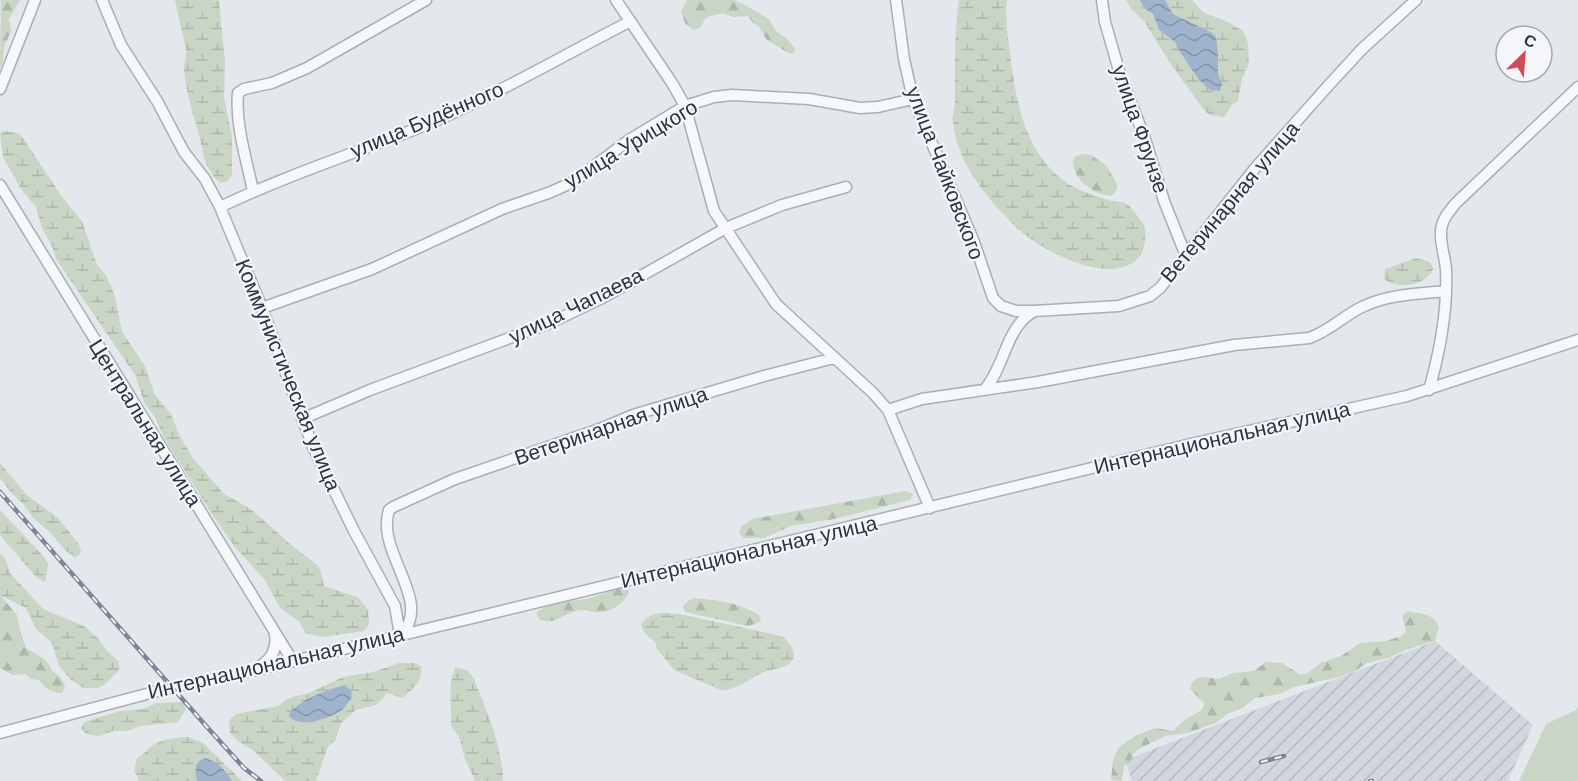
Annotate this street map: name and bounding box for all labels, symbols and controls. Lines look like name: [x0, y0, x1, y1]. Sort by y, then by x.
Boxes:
north arrow: [1494, 24, 1554, 84]
text: С: [1520, 29, 1540, 53]
street label: улица Фрунзе: [1105, 61, 1175, 197]
street label: улица Будённого: [346, 75, 508, 165]
street label: улица Чайковского: [899, 82, 991, 264]
street label: улица Урицкого: [559, 93, 703, 195]
street label: Ветеринарная улица: [1154, 115, 1306, 289]
street label: Коммунистическая улица: [229, 255, 348, 495]
street label: улица Чапаева: [504, 261, 648, 351]
street label: Центральная улица: [82, 334, 208, 513]
street label: Ветеринарная улица: [511, 380, 712, 472]
street label: Интернациональная улица: [1091, 395, 1353, 481]
street label: Интернациональная улица: [618, 509, 880, 595]
street label: Интернациональная улица: [145, 620, 407, 706]

